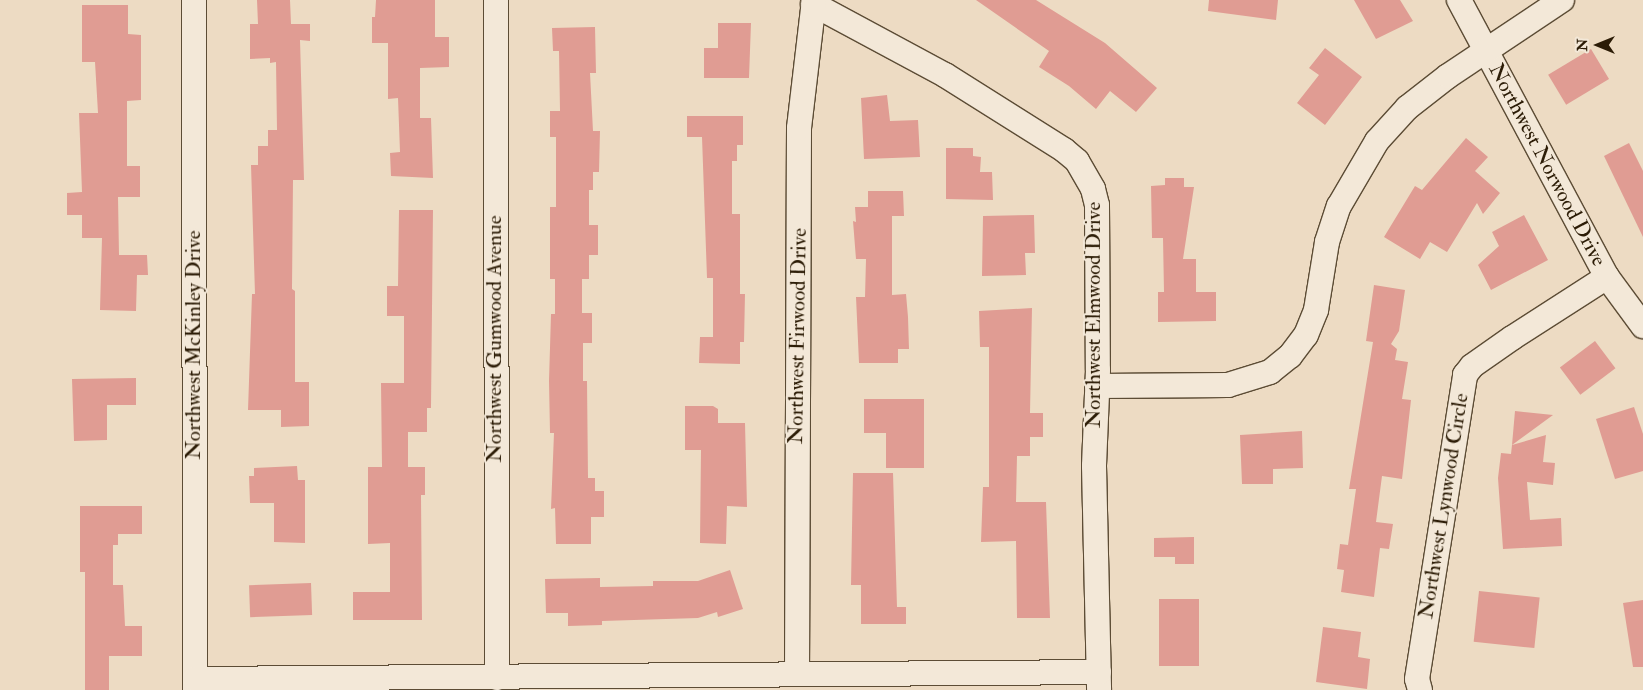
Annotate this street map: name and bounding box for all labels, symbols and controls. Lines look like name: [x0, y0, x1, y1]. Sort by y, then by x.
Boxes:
north arrow: [1573, 20, 1623, 70]
text: N: [1574, 39, 1591, 51]
street label: Northwest Norwood Drive: [1483, 59, 1611, 271]
street label: Northwest Elmwood Drive: [1081, 202, 1107, 428]
street label: Northwest Gumwood Avenue: [482, 216, 508, 462]
street label: Northwest Firwood Drive: [784, 228, 812, 444]
street label: Northwest McKinley Drive: [181, 230, 207, 460]
street label: Northwest Lynwood Circle: [1414, 392, 1474, 620]

